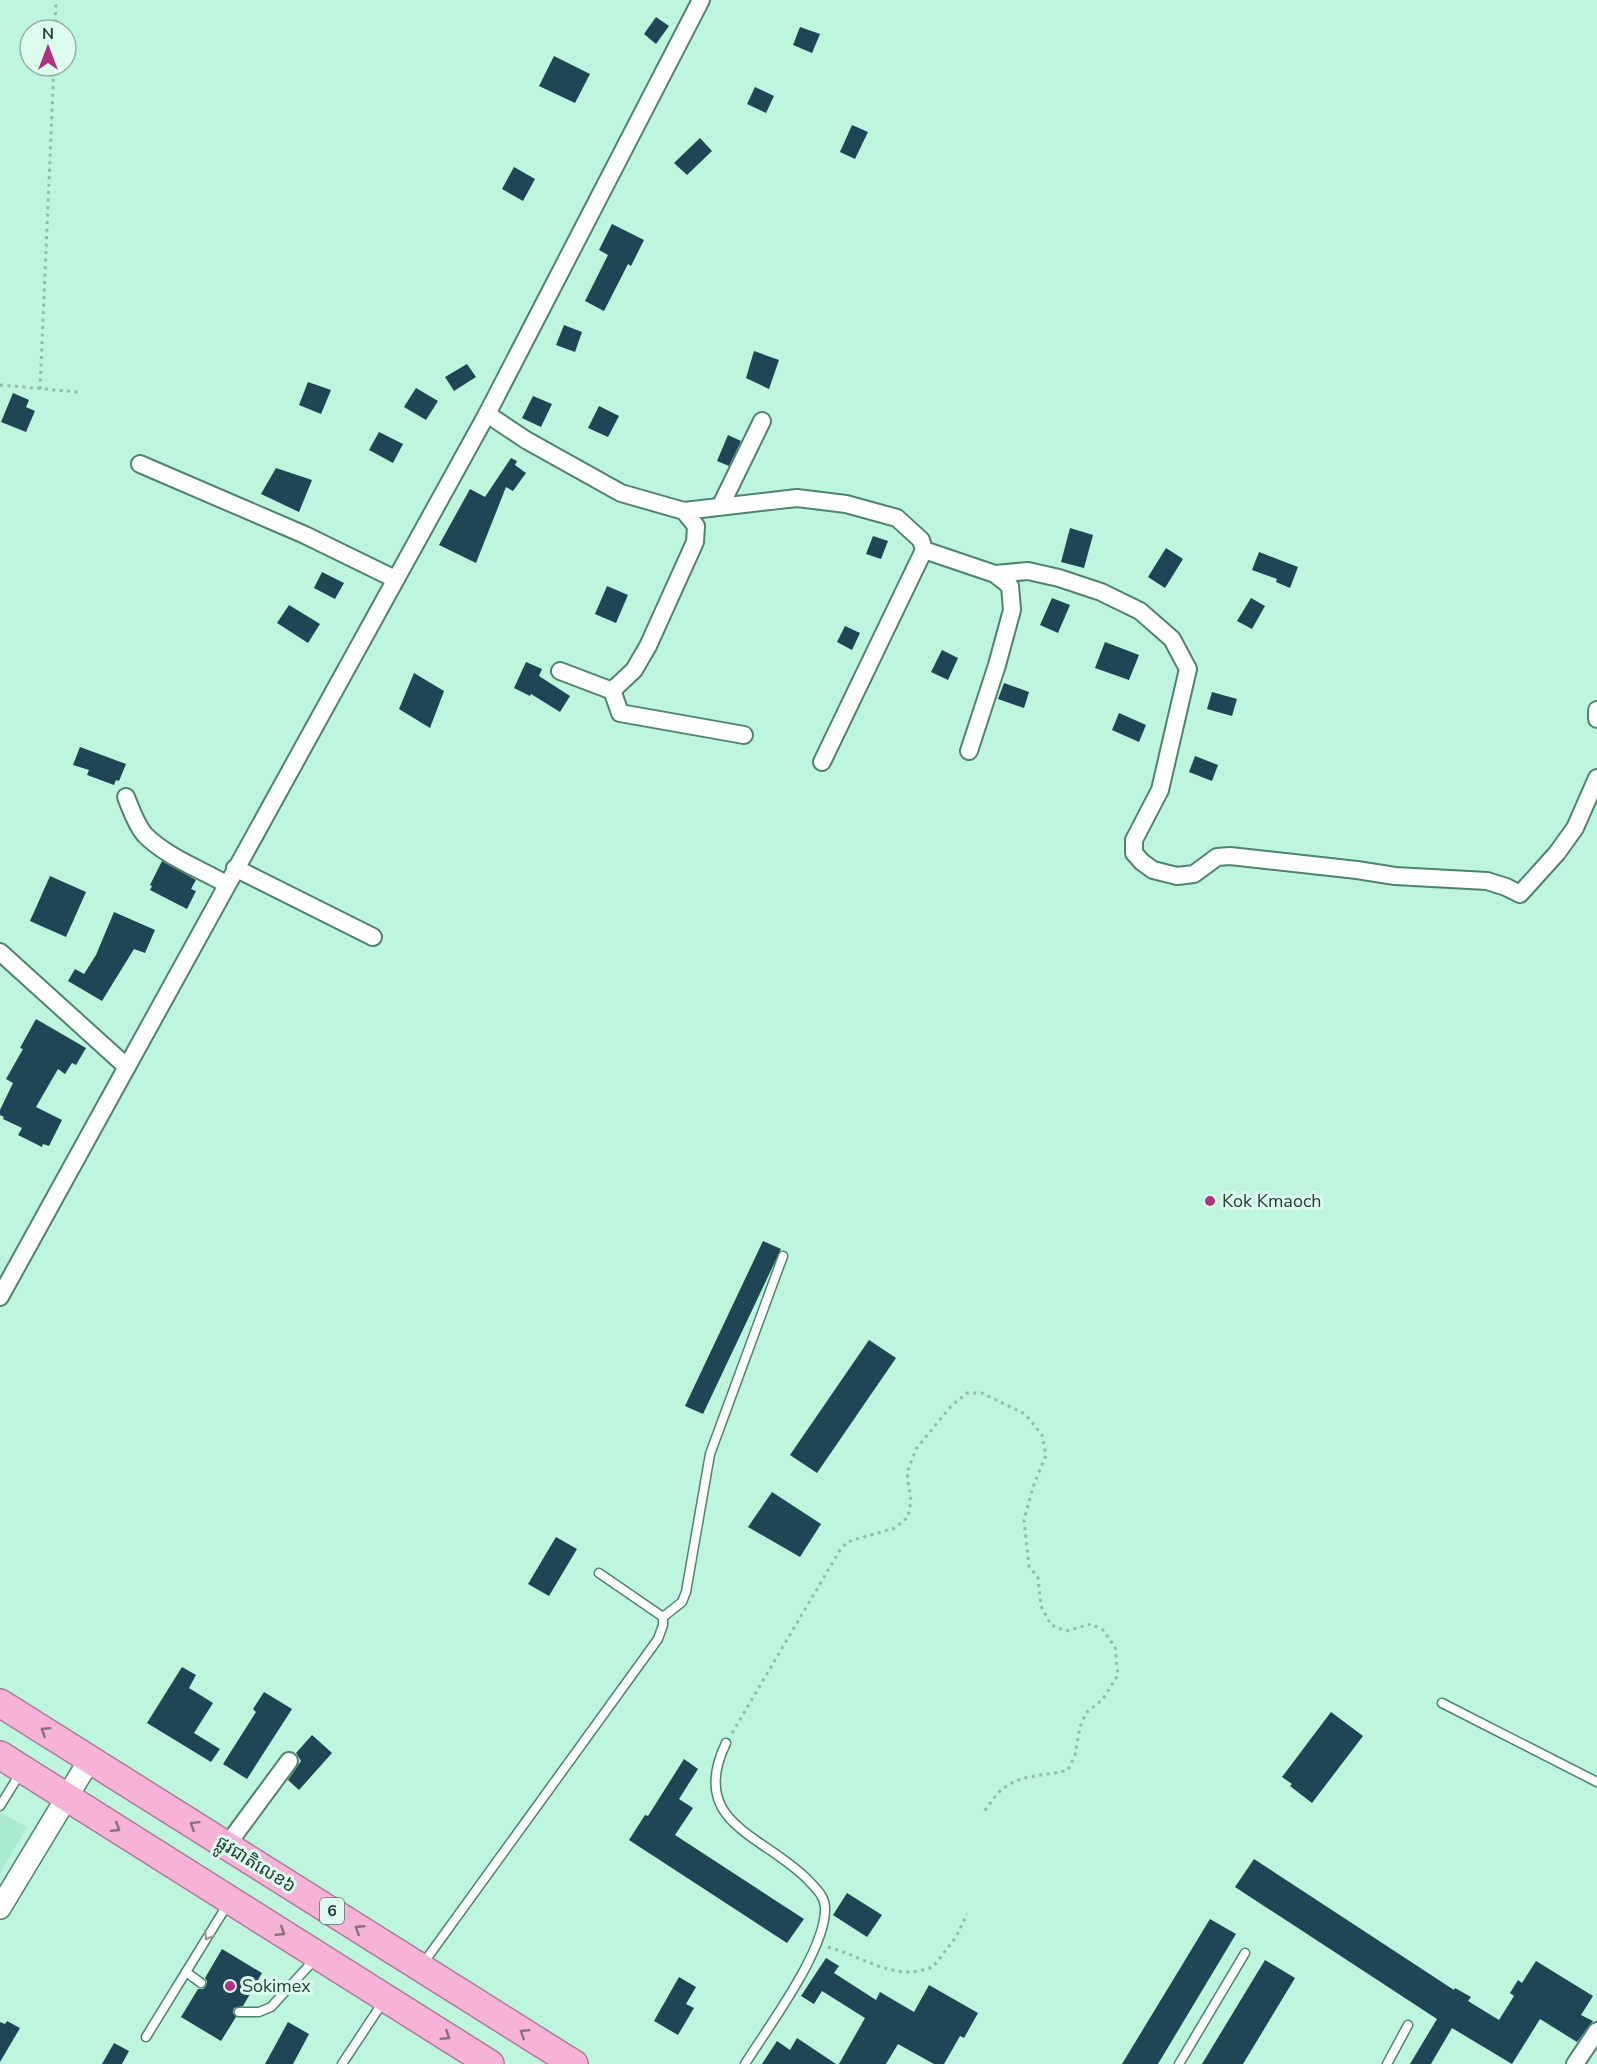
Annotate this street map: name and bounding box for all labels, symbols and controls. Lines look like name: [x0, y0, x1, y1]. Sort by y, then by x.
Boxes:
north arrow: [18, 18, 78, 78]
text: N: [42, 23, 54, 45]
place label: Kok Kmaoch: [1222, 1189, 1321, 1213]
marker: Kok Kmaoch: [1203, 1194, 1217, 1208]
one-way arrow: [41, 1726, 51, 1738]
one-way arrow: [110, 1820, 120, 1832]
one-way arrow: [190, 1820, 200, 1832]
street label: ផ្លូវជាតិលេខ៦: [209, 1830, 301, 1902]
road number: 6: [320, 1898, 344, 1924]
one-way arrow: [355, 1924, 365, 1936]
one-way arrow: [274, 1925, 285, 1936]
one-way arrow: [204, 1930, 216, 1940]
place label: Sokimex: [242, 1974, 311, 1998]
marker: Sokimex: [223, 1979, 237, 1993]
one-way arrow: [520, 2028, 530, 2040]
one-way arrow: [440, 2029, 450, 2041]

